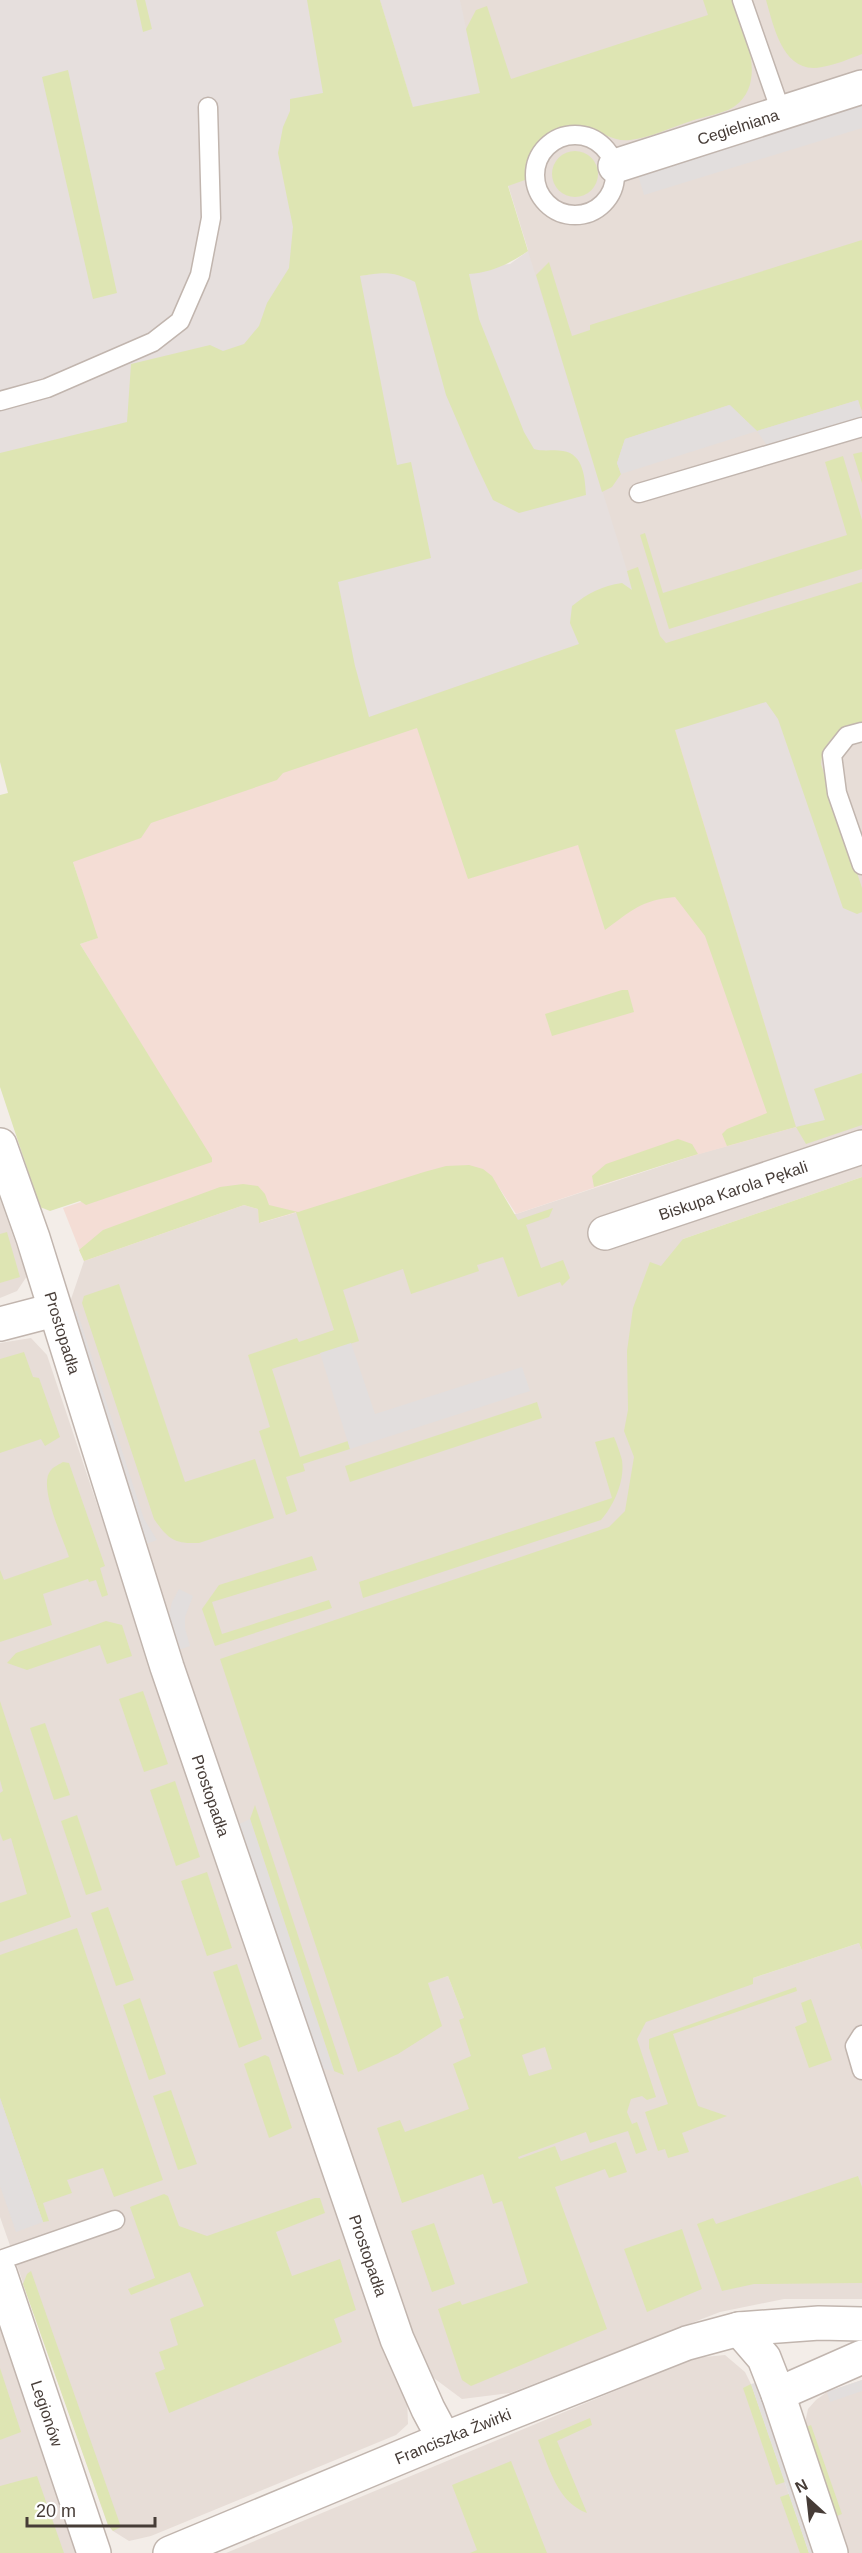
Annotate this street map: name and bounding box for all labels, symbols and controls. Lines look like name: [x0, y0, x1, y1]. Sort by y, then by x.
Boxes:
street label: Cegielniana: [695, 106, 781, 148]
street label: Biskupa Karola Pękali: [656, 1157, 810, 1223]
street label: Prostopadła: [42, 1289, 83, 1376]
street label: Prostopadła: [189, 1752, 233, 1839]
street label: Prostopadła: [346, 2212, 390, 2299]
street label: Legionów: [28, 2378, 66, 2449]
street label: Franciszka Żwirki: [392, 2405, 513, 2467]
north arrow: [778, 2469, 838, 2529]
text: N: [792, 2476, 810, 2496]
scale bar: [27, 2490, 154, 2528]
text: 20 m: [36, 2501, 76, 2521]

